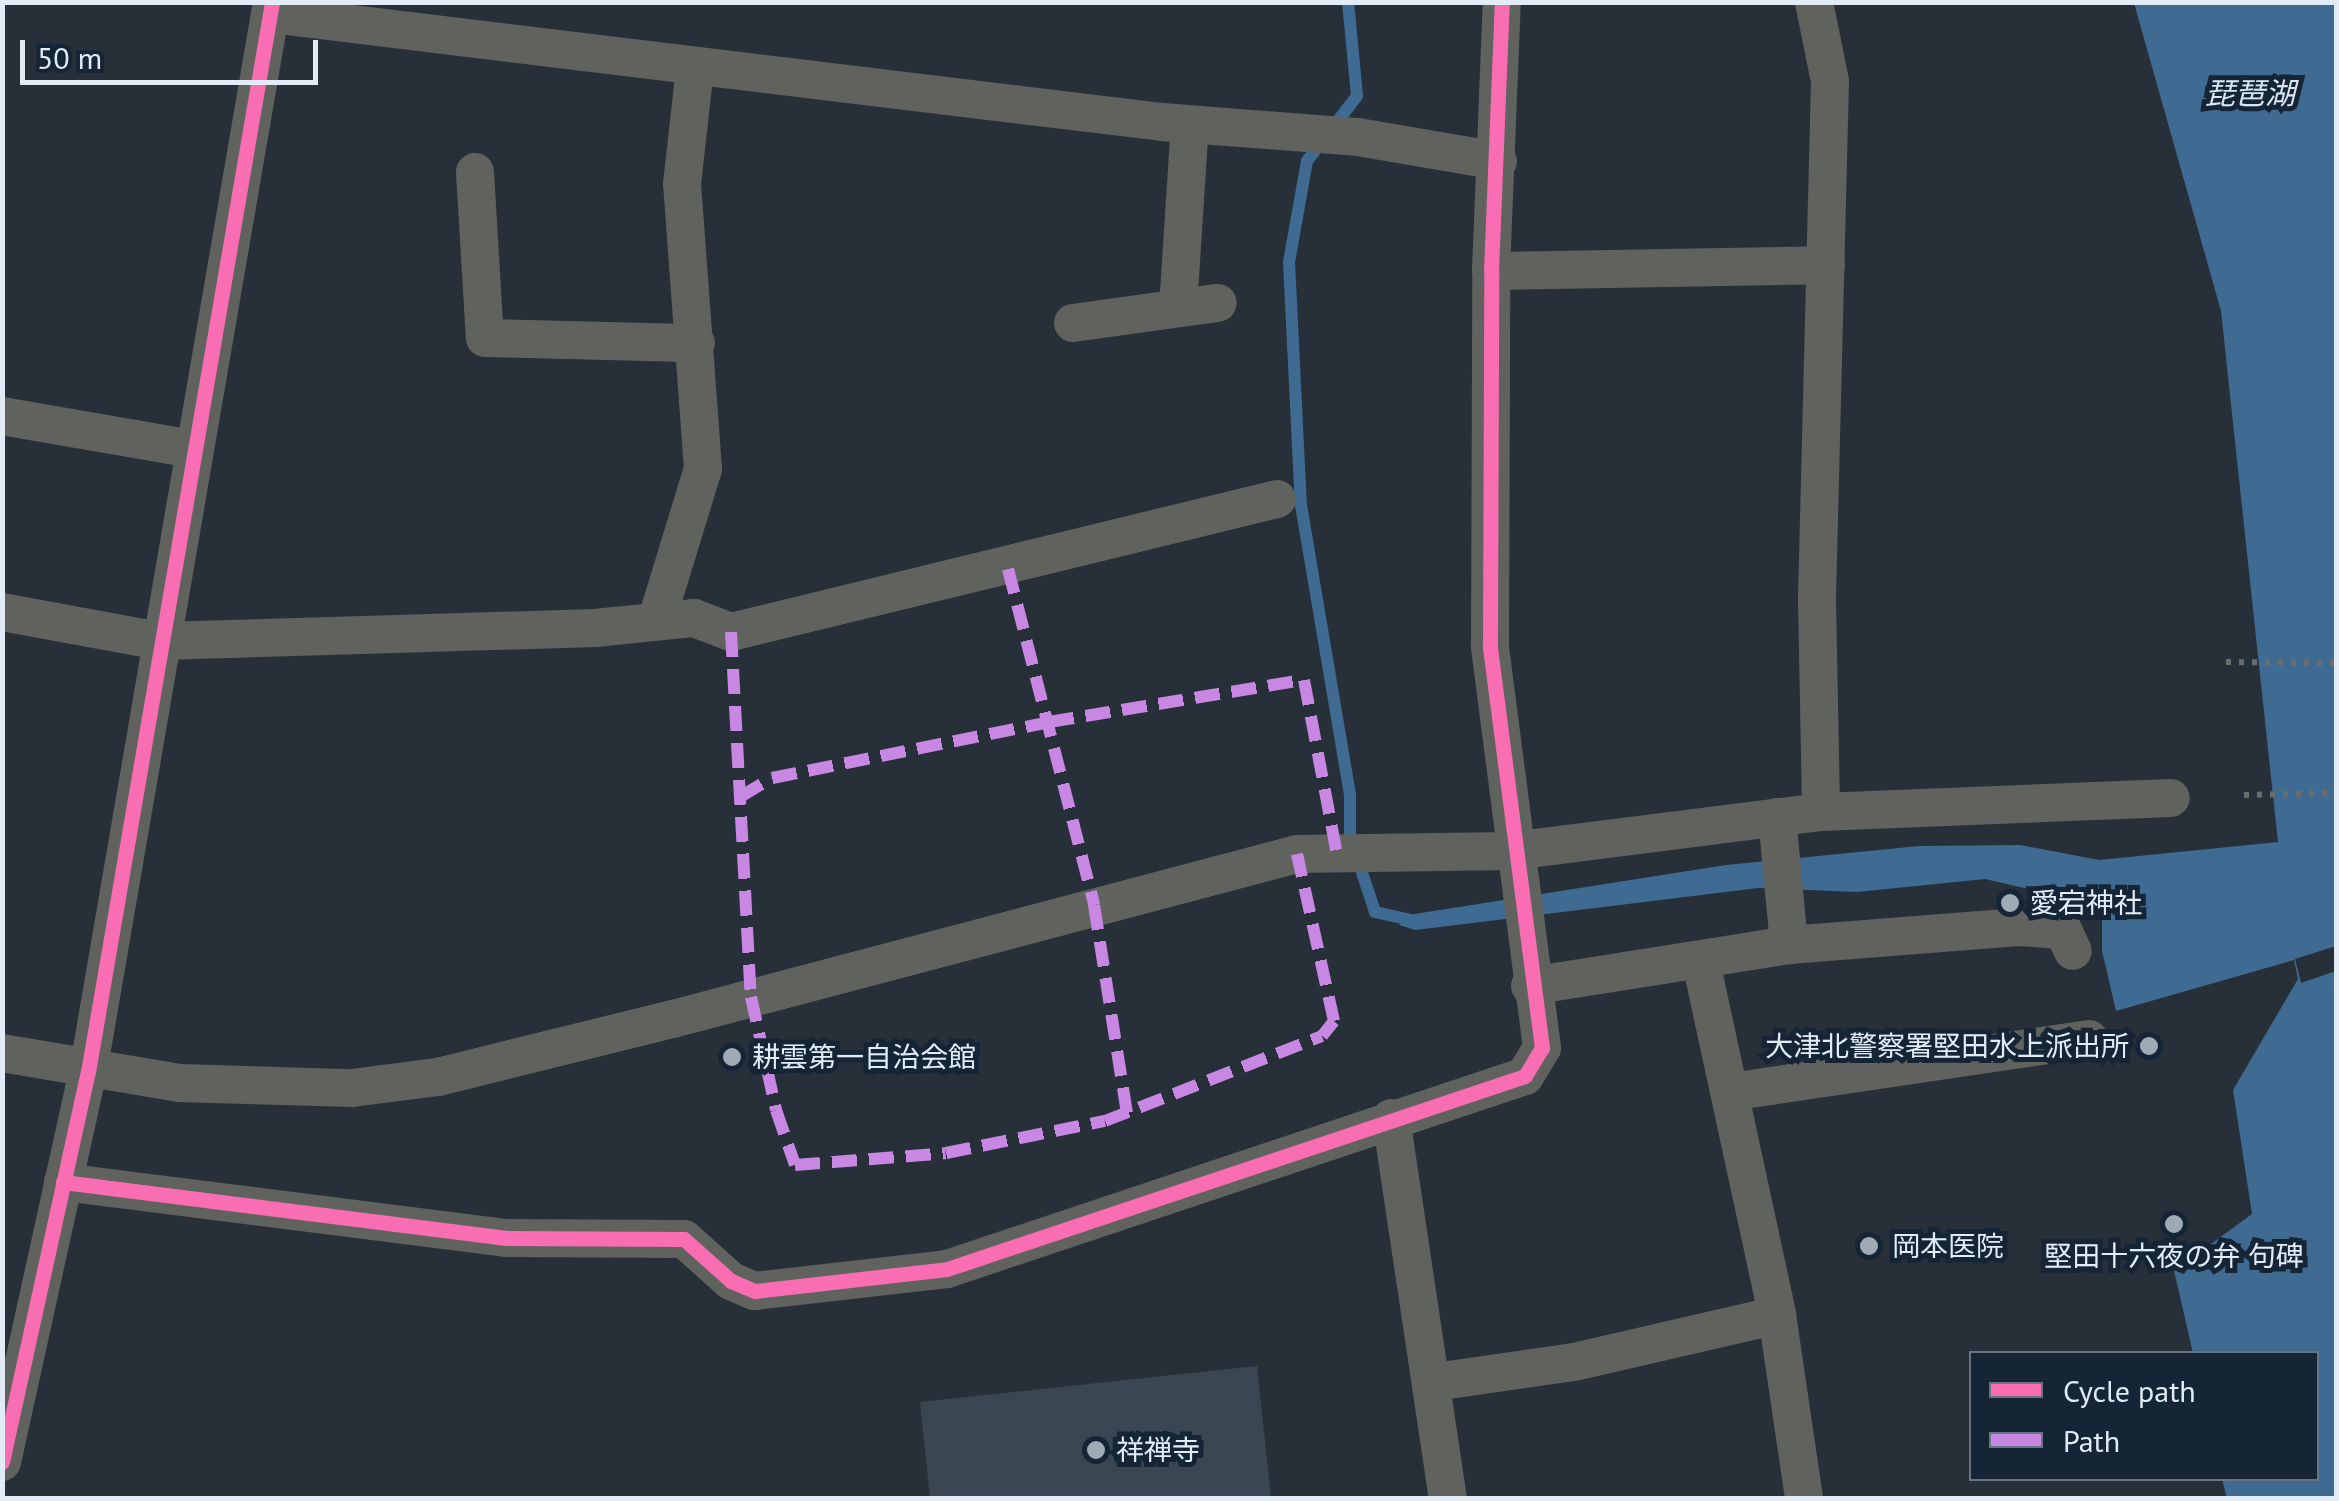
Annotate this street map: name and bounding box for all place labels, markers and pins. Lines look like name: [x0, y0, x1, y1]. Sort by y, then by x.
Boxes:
place label: 愛宕神社: [2030, 886, 2142, 920]
marker: 愛宕神社: [1999, 892, 2021, 914]
place label: 大津北警察署堅田水上派出所: [1765, 1029, 2129, 1063]
marker: 大津北警察署堅田水上派出所: [2138, 1035, 2160, 1057]
place label: 耕雲第一自治会館: [752, 1040, 976, 1074]
marker: 耕雲第一自治会館: [721, 1046, 743, 1068]
marker: 堅田十六夜の弁 句碑: [2163, 1213, 2185, 1235]
place label: 岡本医院: [1892, 1229, 2004, 1263]
marker: 岡本医院: [1856, 1233, 1882, 1259]
place label: 堅田十六夜の弁 句碑: [2044, 1239, 2304, 1273]
place label: 祥禅寺: [1116, 1433, 1200, 1467]
marker: 祥禅寺: [1085, 1439, 1107, 1461]

